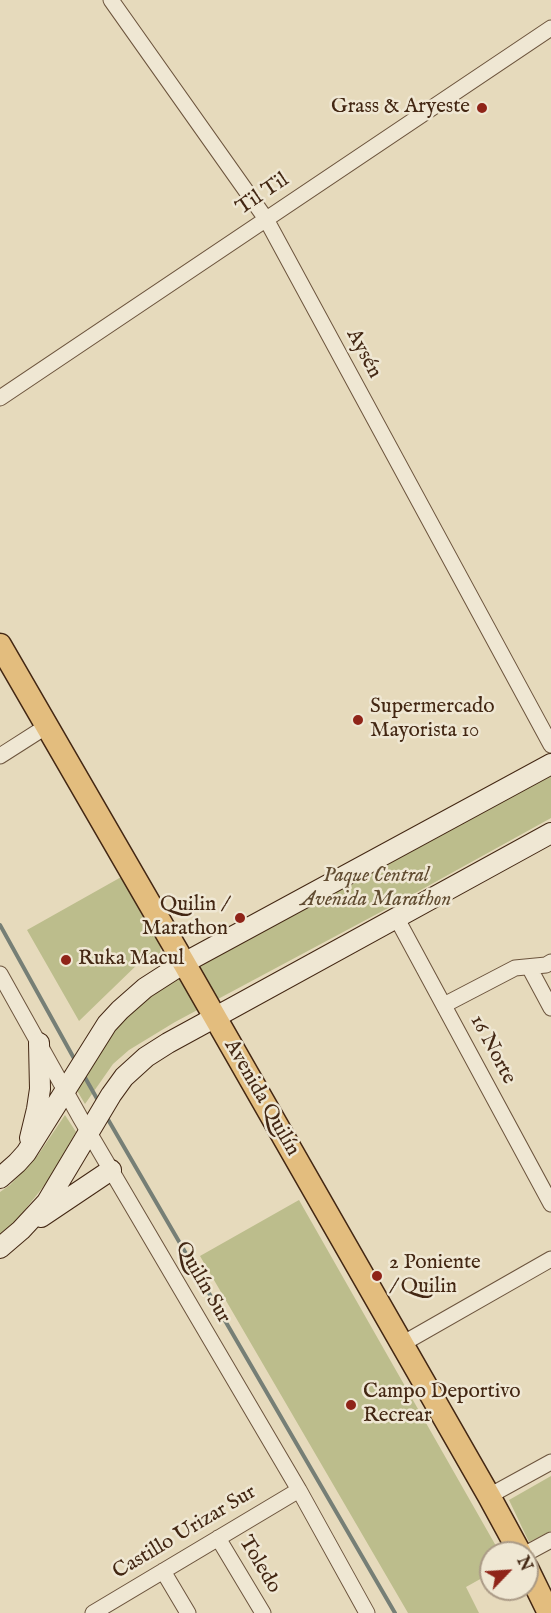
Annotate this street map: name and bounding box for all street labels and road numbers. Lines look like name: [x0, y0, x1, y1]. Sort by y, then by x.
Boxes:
street label: Til Til: [232, 168, 294, 222]
street label: Aysén: [340, 325, 386, 383]
street label: 16 Norte: [463, 1011, 521, 1089]
street label: Avenida Quilín: [217, 1035, 305, 1161]
street label: Quilín Sur: [169, 1238, 235, 1328]
street label: Castillo Urizar Sur: [109, 1480, 261, 1586]
street label: Toledo: [232, 1532, 286, 1598]

